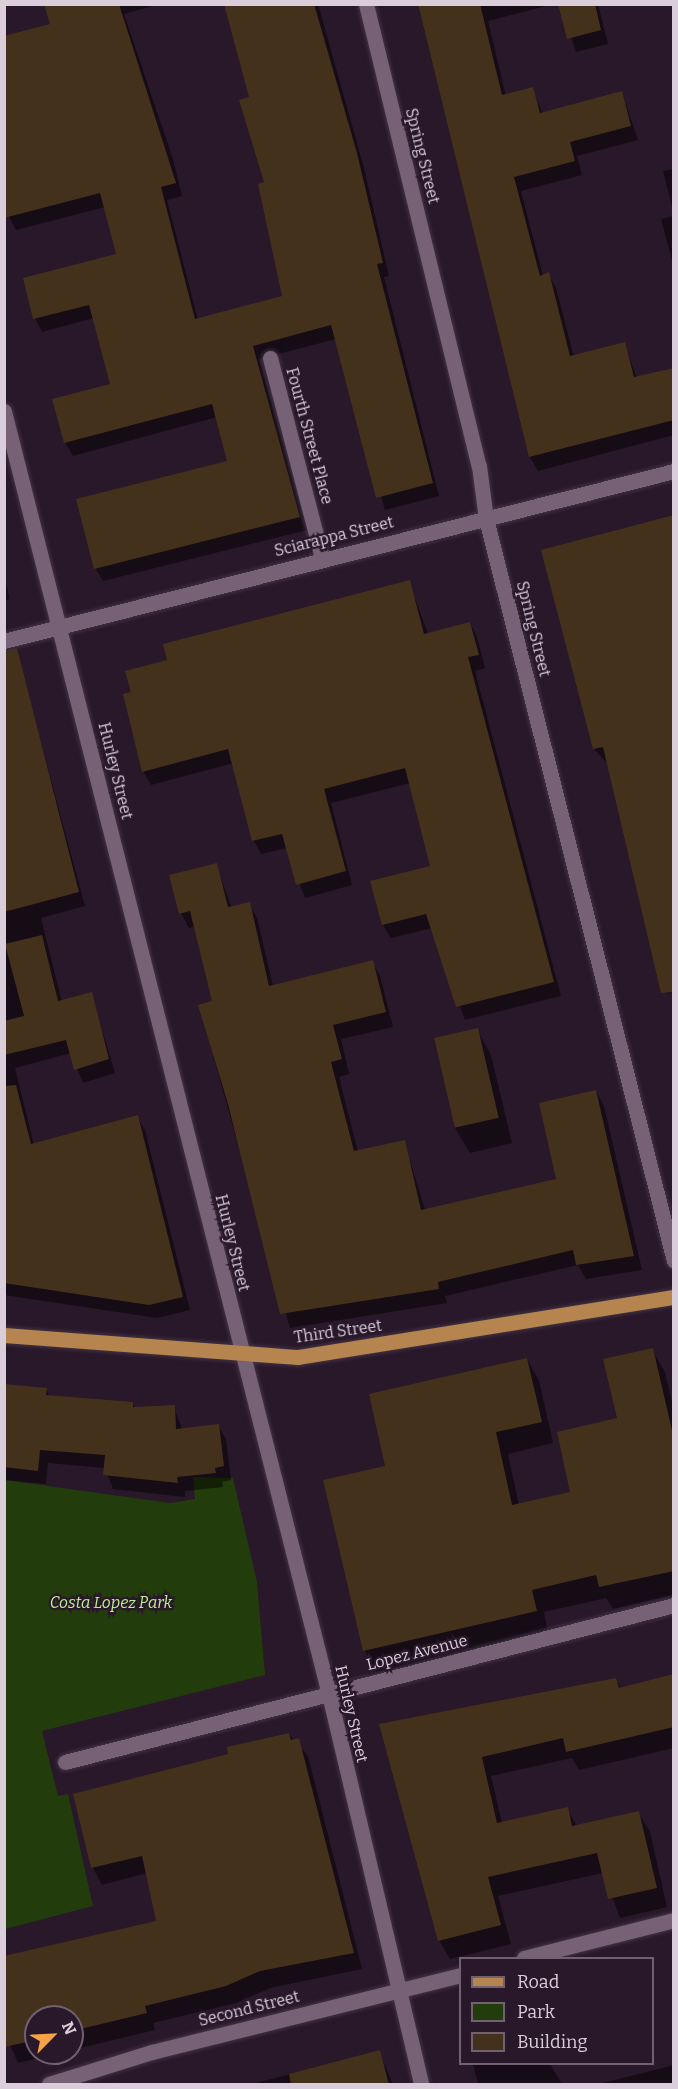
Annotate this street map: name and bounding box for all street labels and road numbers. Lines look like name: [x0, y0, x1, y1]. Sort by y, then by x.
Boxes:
street label: Spring Street: [401, 106, 443, 206]
street label: Fourth Street Place: [282, 366, 336, 506]
street label: Sciarappa Street: [272, 513, 396, 561]
street label: Spring Street: [512, 579, 554, 679]
street label: Hurley Street: [94, 721, 136, 821]
street label: Hurley Street: [211, 1193, 253, 1293]
street label: Third Street: [293, 1316, 383, 1348]
street label: Lopez Avenue: [365, 1631, 469, 1675]
street label: Hurley Street: [330, 1663, 372, 1765]
street label: Second Street: [197, 1987, 301, 2031]

